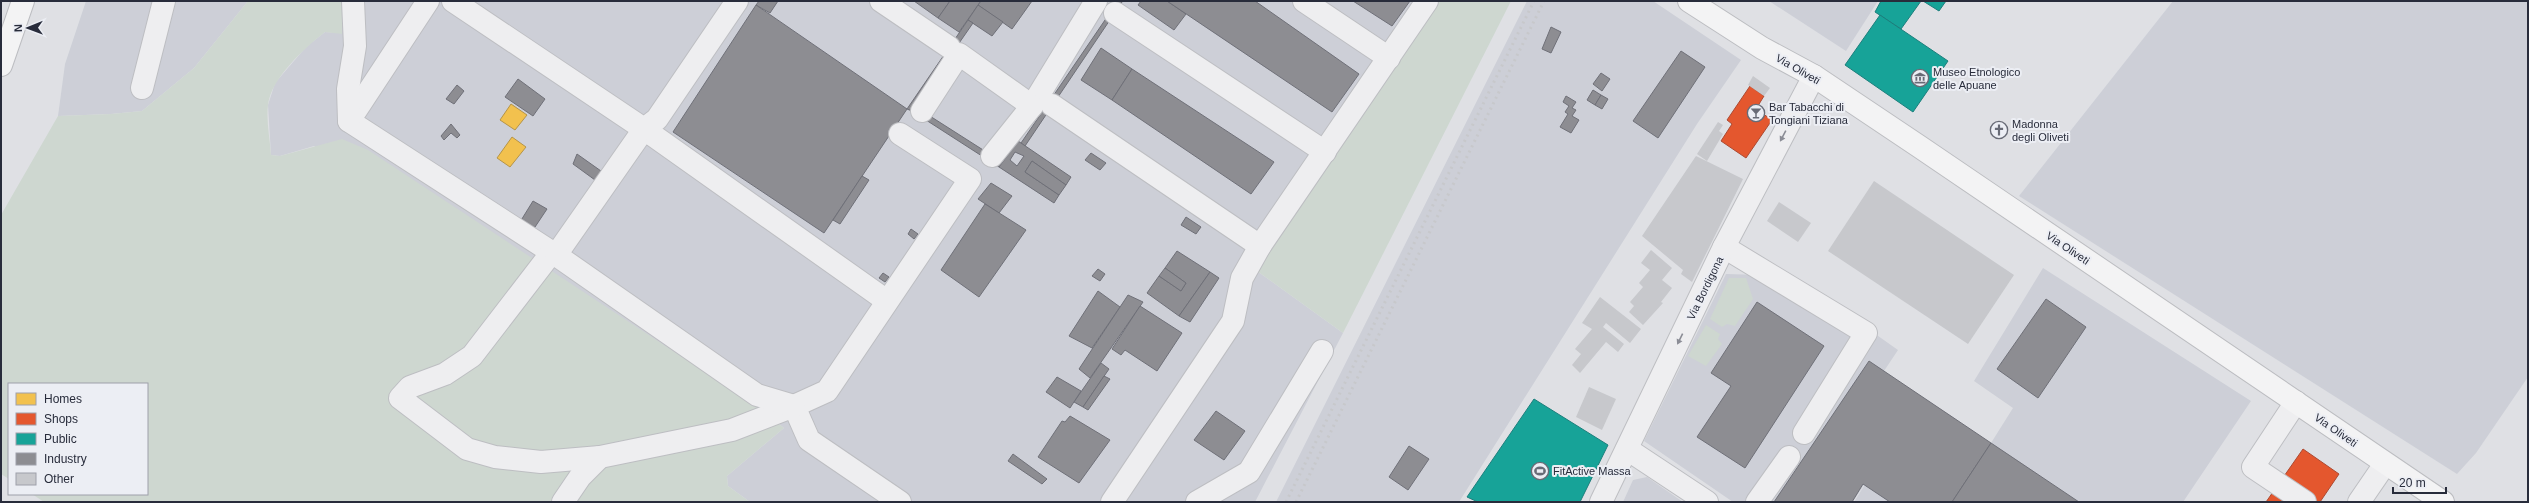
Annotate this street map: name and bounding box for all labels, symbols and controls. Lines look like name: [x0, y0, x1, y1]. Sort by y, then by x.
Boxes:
north arrow: [8, 8, 48, 48]
text: N: [12, 24, 24, 32]
street label: Via Oliveti: [1774, 51, 1822, 87]
place label: Museo Etnologico delle Apuane: [1933, 66, 2020, 91]
museum icon: Museo Etnologico delle Apuane: [1910, 68, 1930, 88]
place label: Bar Tabacchi di Tongiani Tiziana: [1769, 101, 1849, 126]
bar icon: Bar Tabacchi di Tongiani Tiziana: [1746, 103, 1766, 123]
place label: Madonna degli Oliveti: [2012, 118, 2069, 143]
church icon: Madonna degli Oliveti: [1989, 120, 2009, 140]
one-way arrow: [1780, 130, 1786, 142]
street label: Via Oliveti: [2044, 229, 2092, 267]
street label: Via Bordigona: [1685, 254, 1726, 322]
one-way arrow: [1677, 334, 1683, 345]
legend: [8, 383, 148, 495]
text: Homes: [44, 392, 82, 406]
street label: Via Oliveti: [2312, 411, 2360, 449]
text: Shops: [44, 412, 78, 426]
text: Public: [44, 432, 77, 446]
text: Industry: [44, 452, 87, 466]
sports icon: FitActive Massa: [1530, 461, 1550, 481]
place label: FitActive Massa: [1553, 465, 1632, 477]
scale bar: [2393, 469, 2446, 495]
text: Other: [44, 472, 74, 486]
text: 20 m: [2399, 476, 2426, 490]

